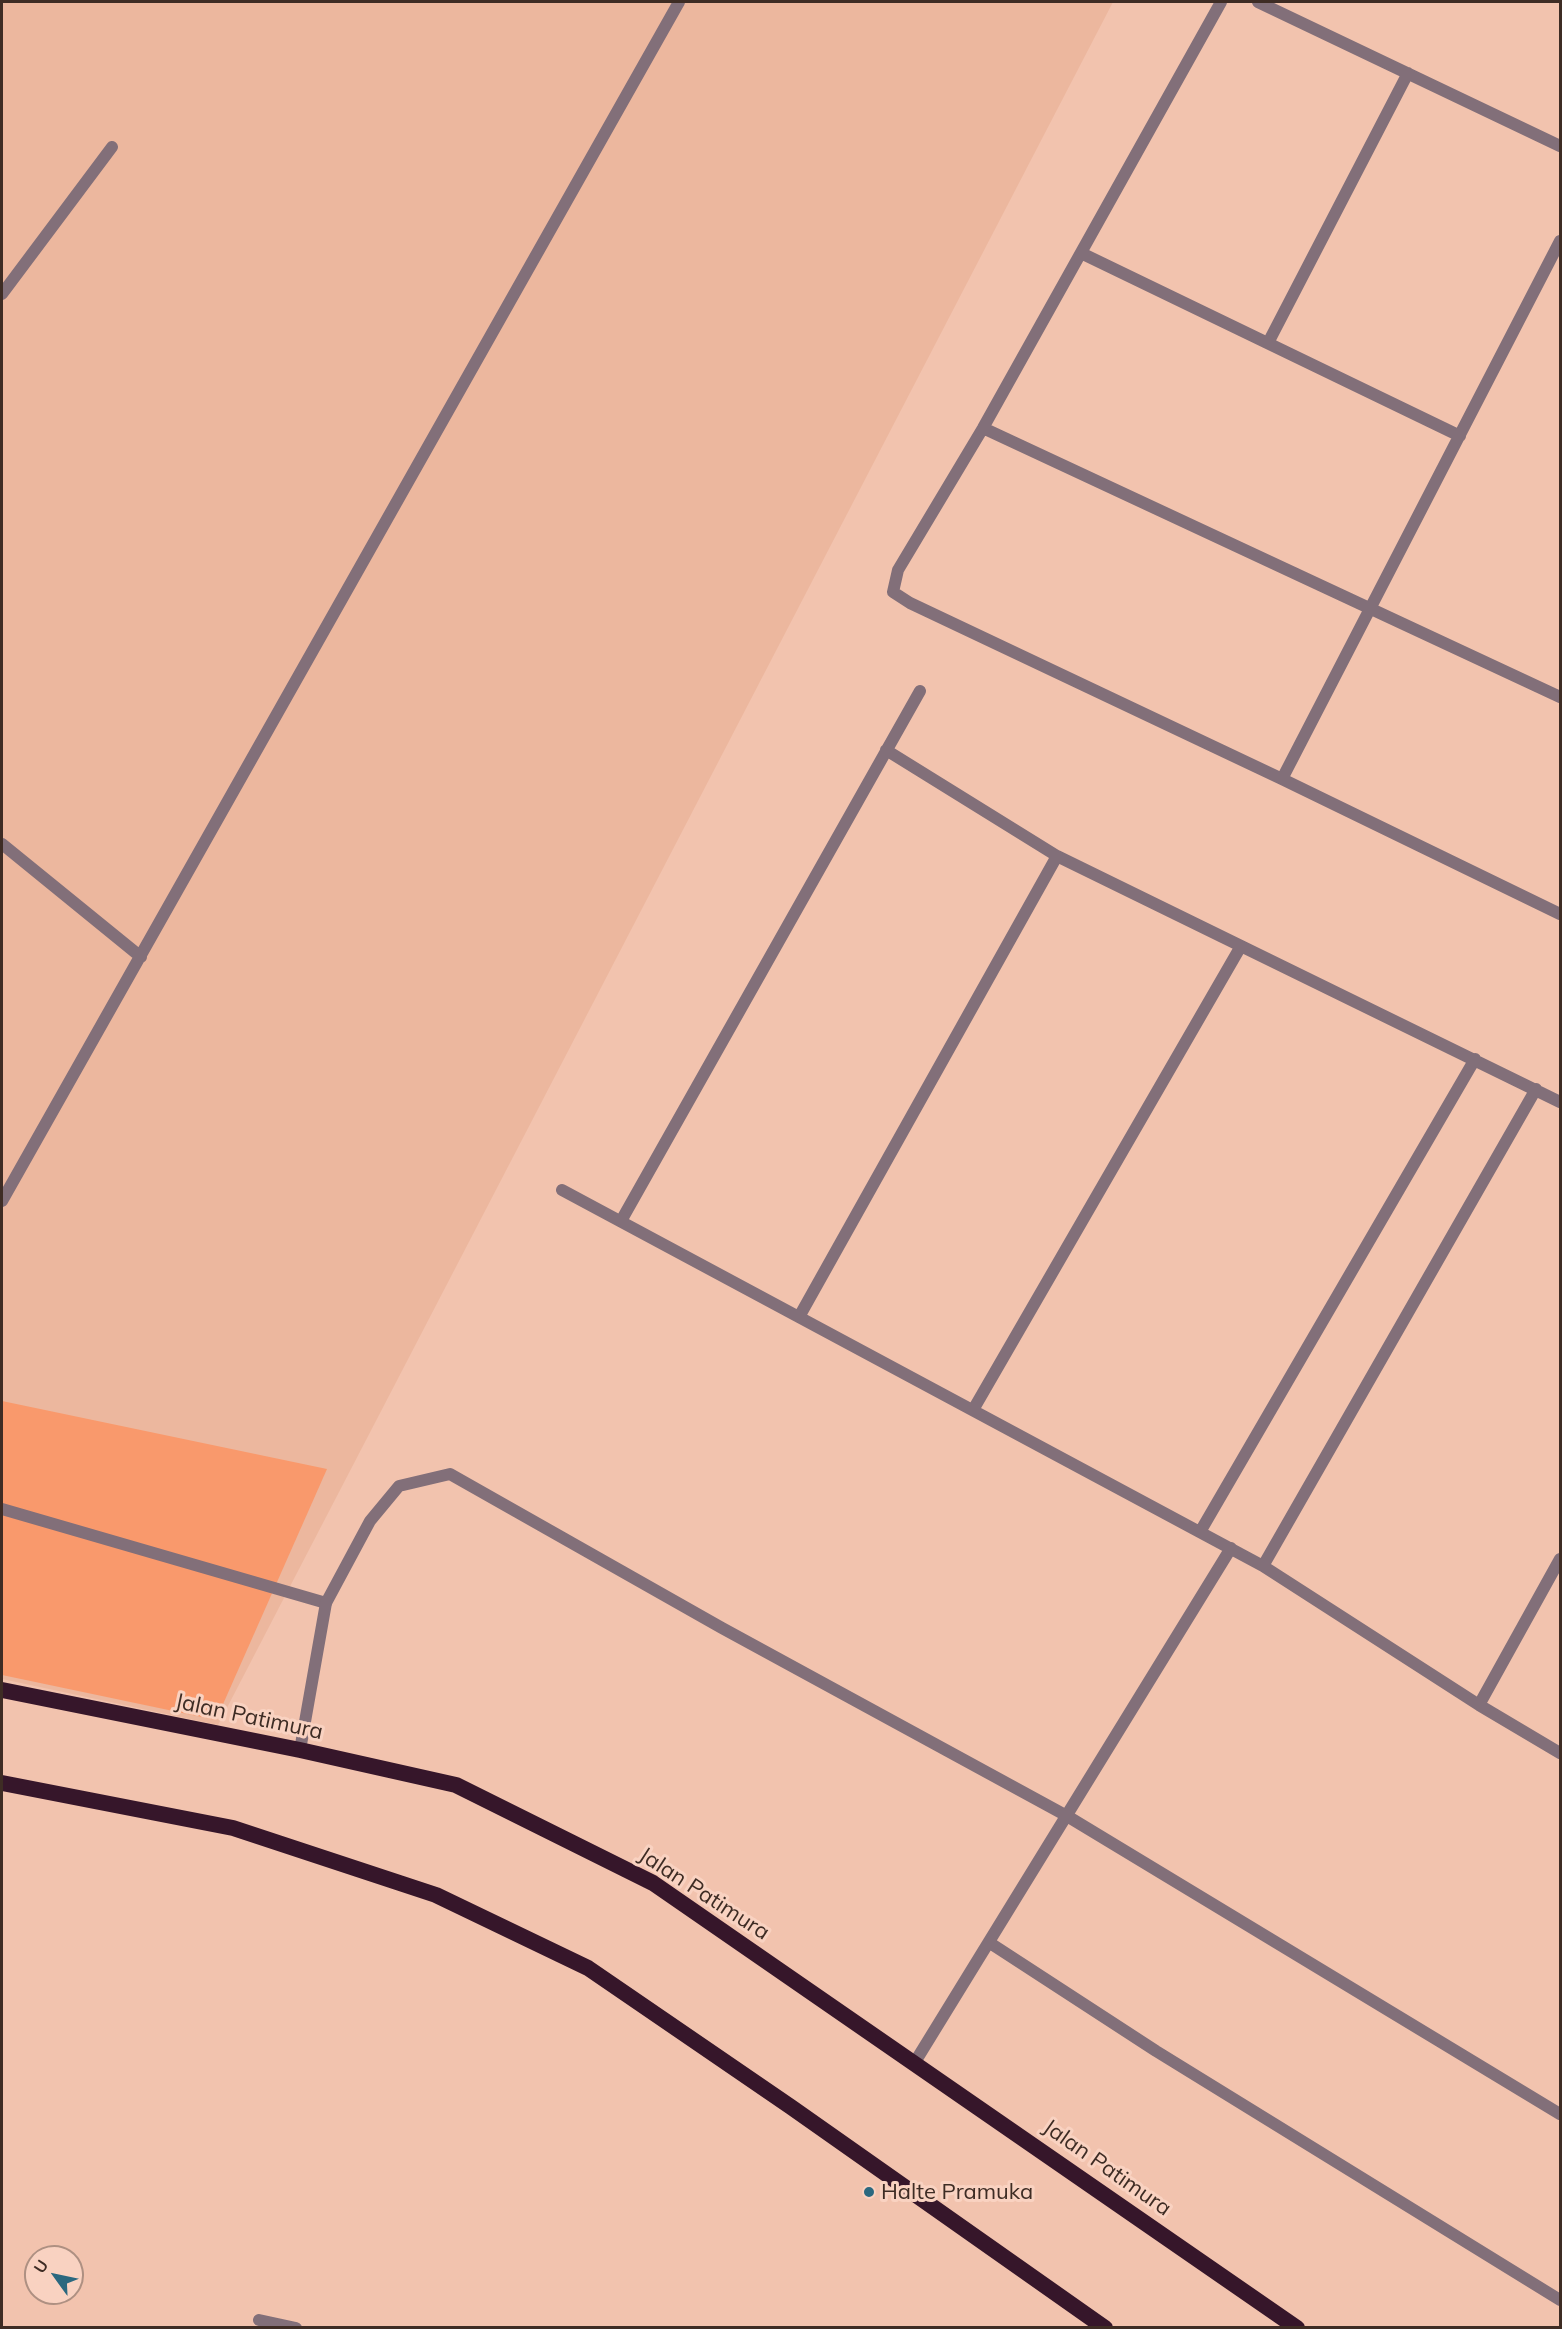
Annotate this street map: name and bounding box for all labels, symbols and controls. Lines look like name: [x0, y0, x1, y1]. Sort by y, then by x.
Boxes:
street label: Jalan Patimura: [173, 1688, 325, 1746]
street label: Jalan Patimura: [634, 1842, 774, 1946]
street label: Jalan Patimura: [1038, 2114, 1176, 2222]
place label: Halte Pramuka: [881, 2179, 1033, 2205]
marker: Halte Pramuka: [862, 2185, 876, 2199]
north arrow: [24, 2245, 84, 2305]
text: U: [29, 2256, 52, 2277]

